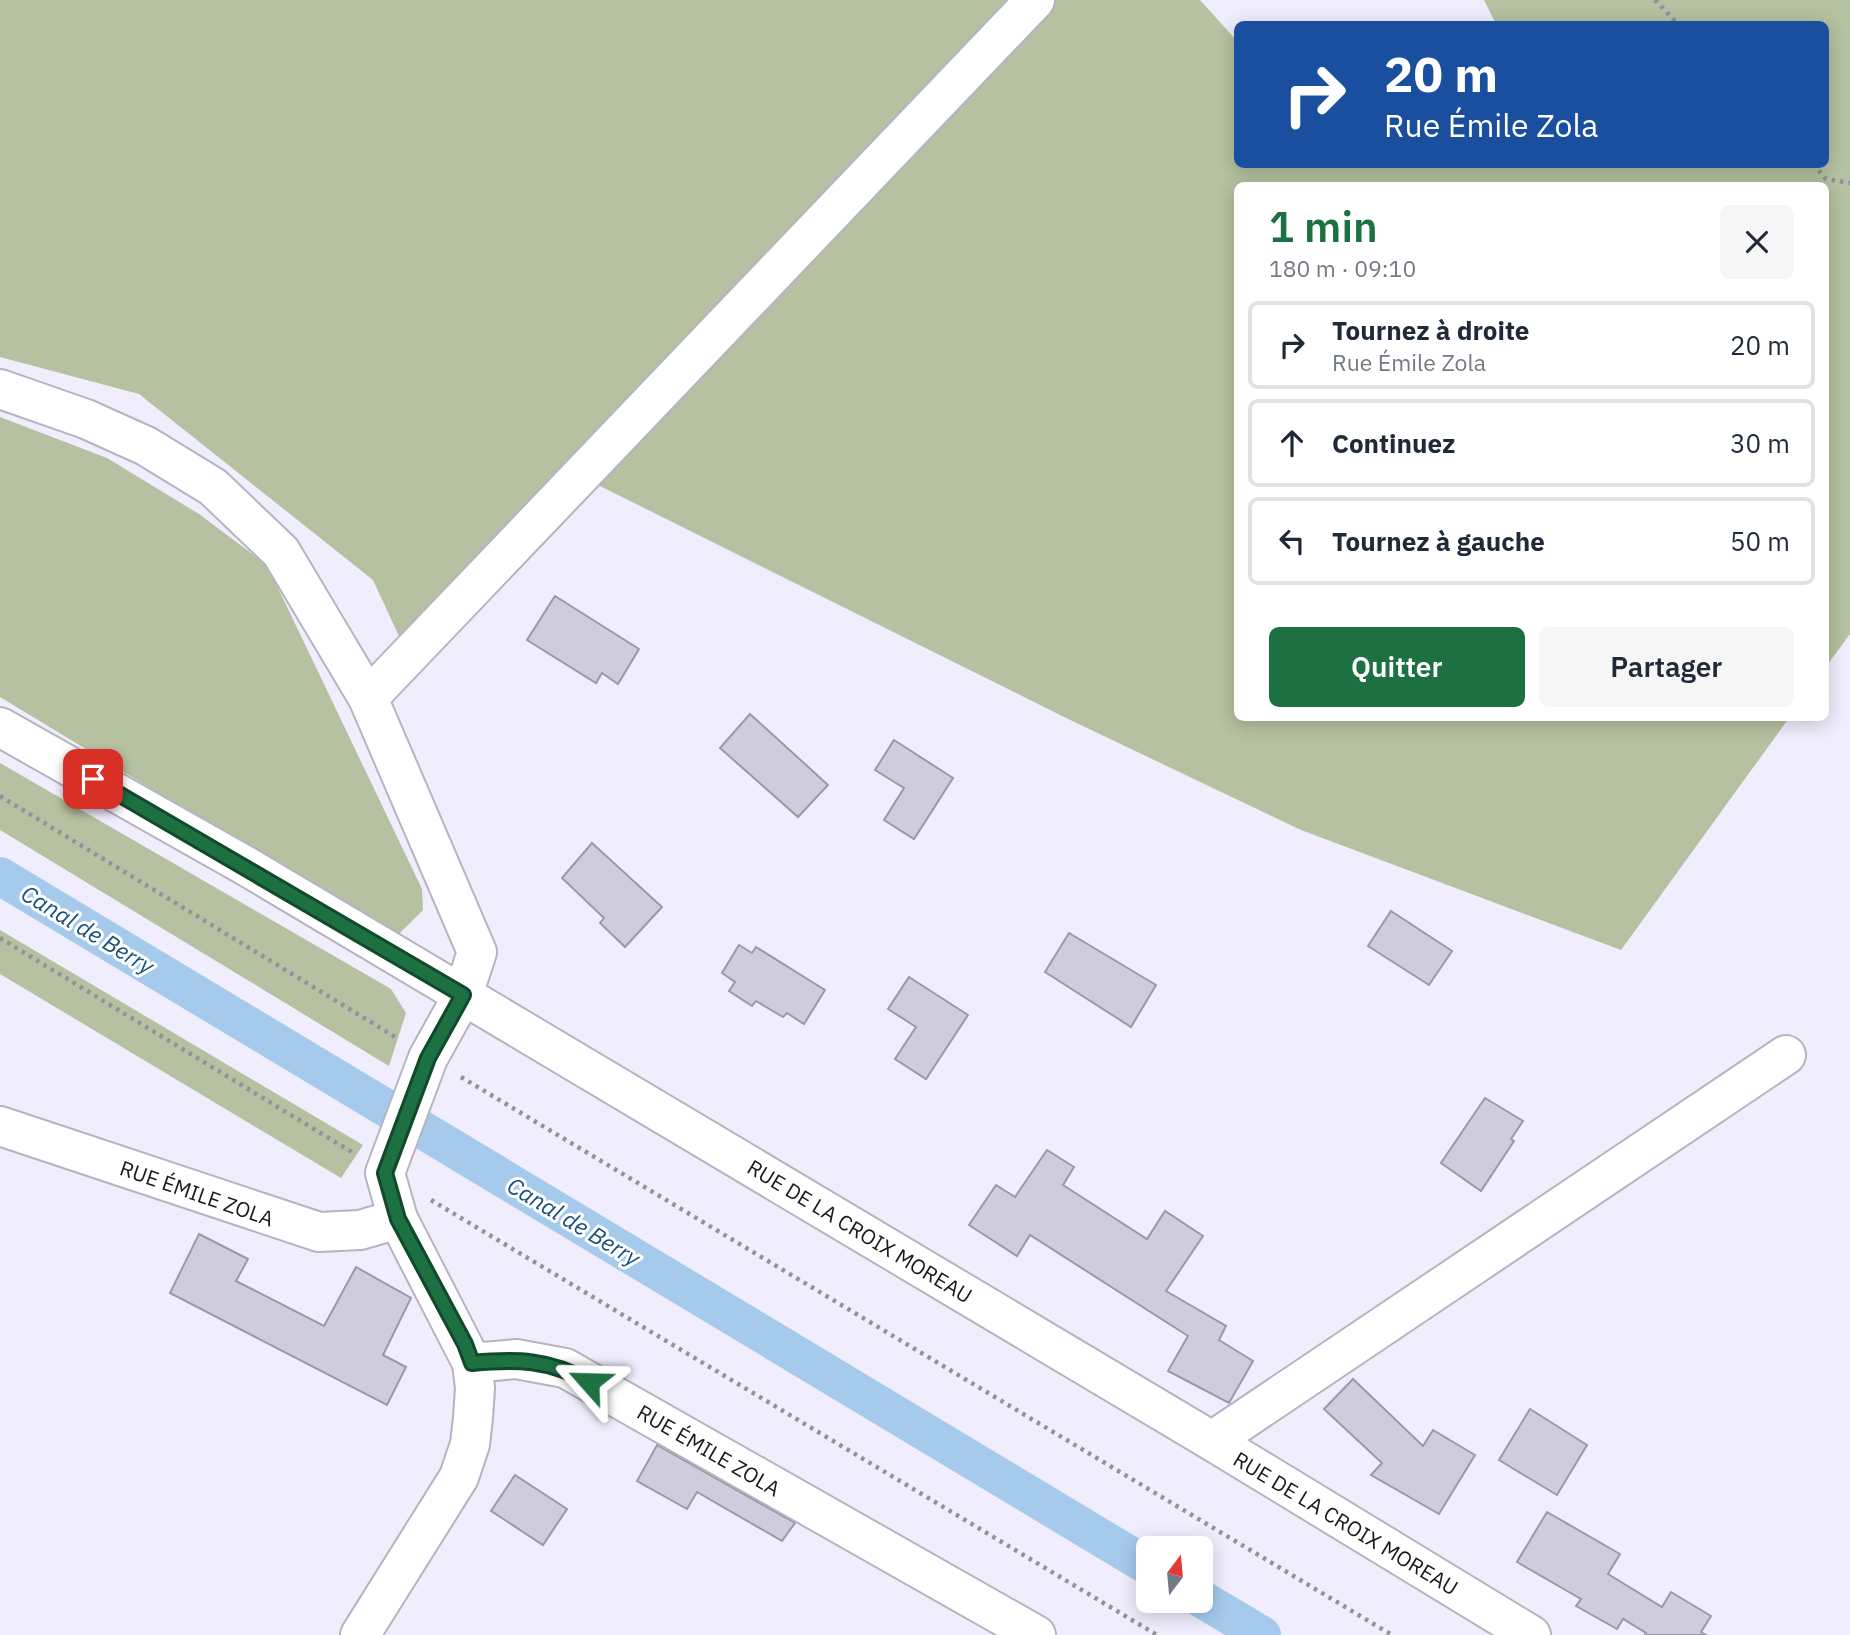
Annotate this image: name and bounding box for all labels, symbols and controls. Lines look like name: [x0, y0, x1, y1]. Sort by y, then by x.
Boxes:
text: 20 m: [1384, 42, 1498, 105]
icon: right: [1269, 49, 1360, 140]
text: Rue Émile Zola: [1384, 104, 1598, 146]
text: 1 min: [1269, 199, 1378, 254]
button: close: [1720, 205, 1794, 279]
text: 180 m · 09:10: [1269, 253, 1416, 283]
text: Tournez à droite: [1332, 313, 1529, 347]
icon: right: [1273, 326, 1311, 364]
text: 20 m: [1730, 328, 1790, 362]
text: Rue Émile Zola: [1332, 347, 1486, 377]
icon: ahead: [1273, 424, 1311, 462]
text: Continuez: [1332, 426, 1455, 460]
text: 30 m: [1730, 426, 1790, 460]
icon: left: [1273, 522, 1311, 560]
text: Tournez à gauche: [1332, 524, 1545, 558]
text: 50 m: [1730, 524, 1790, 558]
button: Quitter: [1269, 627, 1525, 707]
button: Partager: [1539, 627, 1794, 707]
pin: [63, 749, 123, 809]
icon: arrive: [74, 760, 112, 798]
water label: Canal de Berry: [16, 878, 161, 981]
street label: RUE DE LA CROIX MOREAU: [742, 1153, 978, 1309]
street label: RUE ÉMILE ZOLA: [116, 1154, 278, 1232]
water label: Canal de Berry: [502, 1170, 647, 1273]
position arrow: [552, 1345, 626, 1419]
street label: RUE ÉMILE ZOLA: [632, 1398, 786, 1502]
street label: RUE DE LA CROIX MOREAU: [1228, 1445, 1464, 1601]
north arrow: [1136, 1536, 1213, 1614]
map controls: [1136, 1536, 1213, 1613]

